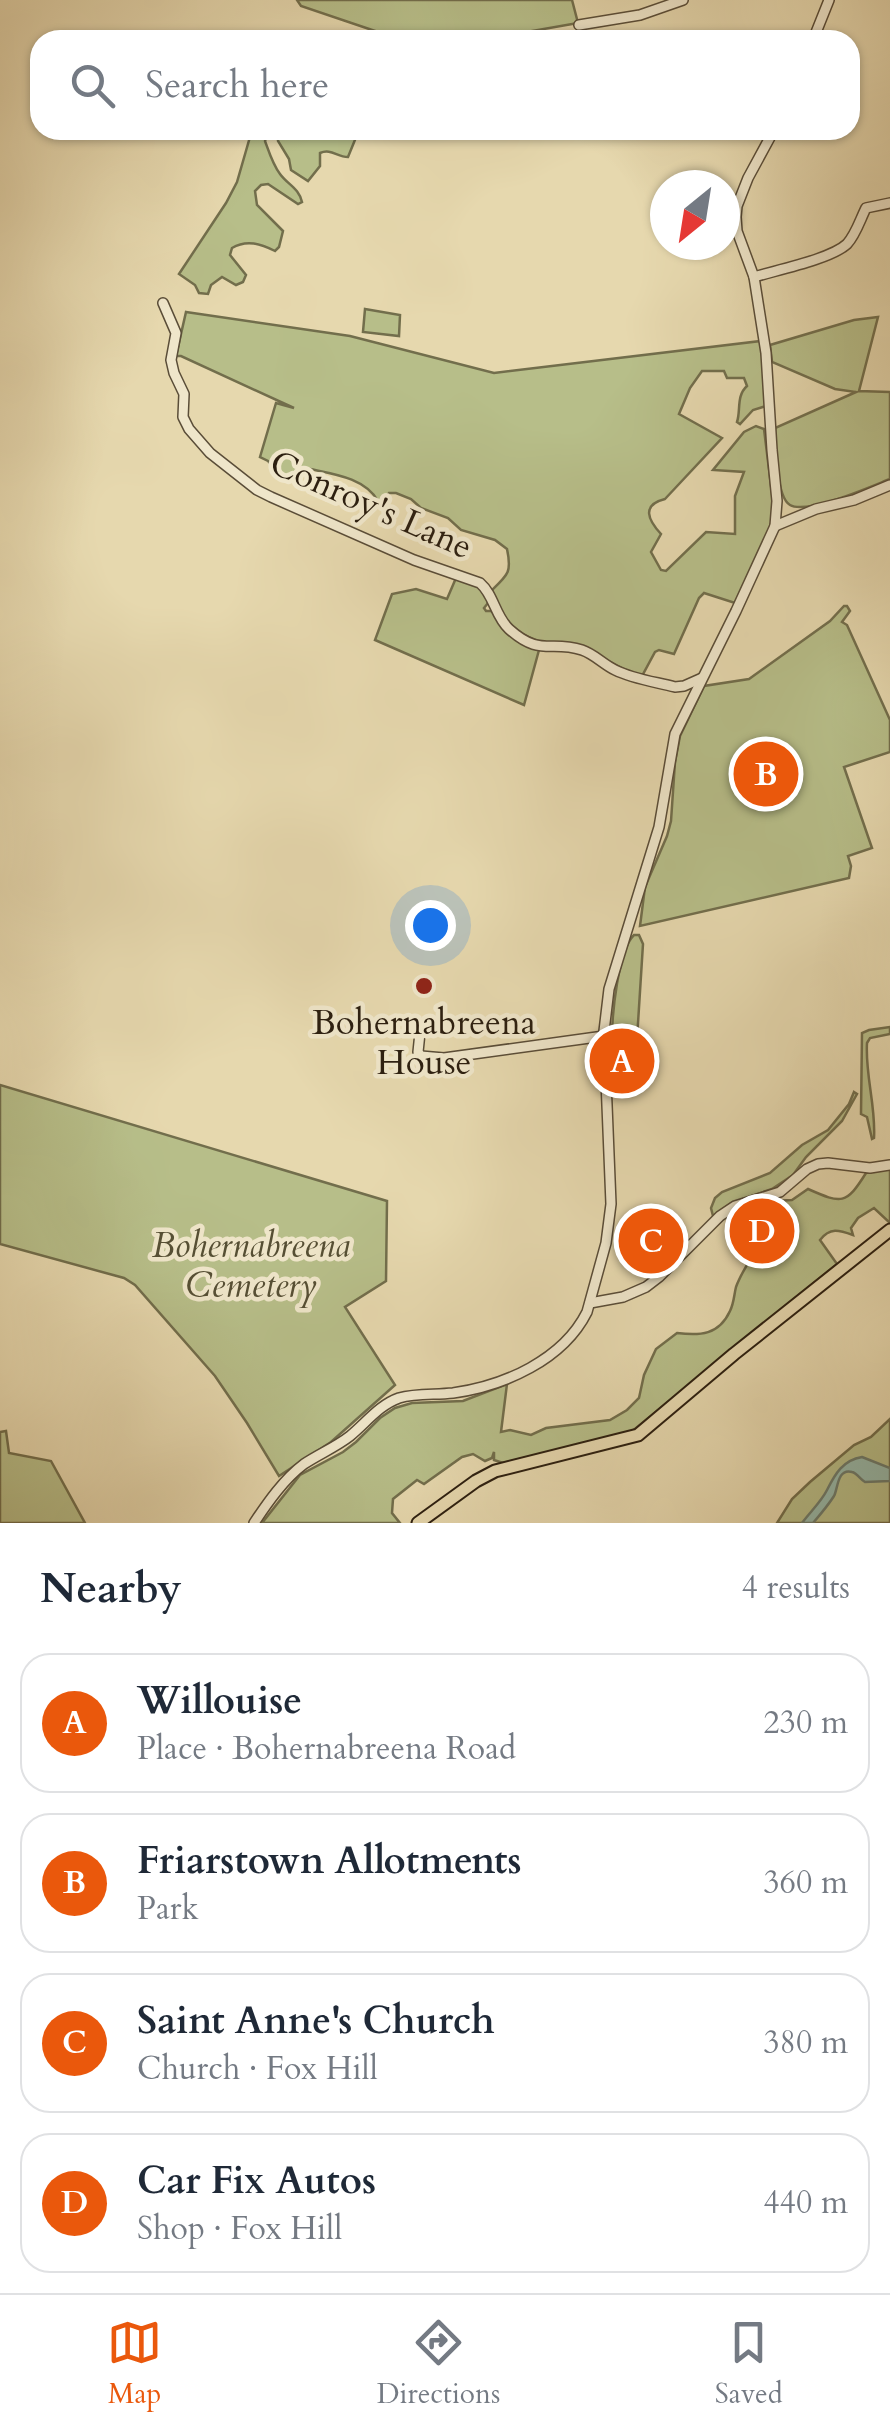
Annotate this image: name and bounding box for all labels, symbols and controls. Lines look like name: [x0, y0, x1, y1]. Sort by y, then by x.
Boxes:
search box: [30, 30, 860, 140]
icon: search: [65, 58, 120, 113]
text: Search here: [145, 59, 329, 111]
north arrow: [650, 170, 740, 260]
street label: Conroy's Lane: [262, 439, 480, 571]
pin: B: [734, 736, 798, 812]
your location: [405, 900, 456, 951]
marker: Bohernabreena House: [413, 975, 435, 997]
place label: Bohernabreena House: [312, 999, 536, 1087]
pin: A: [590, 1024, 654, 1098]
pin: D: [730, 1194, 794, 1268]
pin: C: [618, 1204, 684, 1278]
park label: Bohernabreena Cemetery: [152, 1222, 350, 1310]
text: Nearby: [40, 1560, 182, 1617]
text: 4 results: [742, 1566, 850, 1610]
text: Willouise: [137, 1675, 302, 1727]
text: A: [62, 1701, 87, 1745]
text: 230 m: [763, 1701, 848, 1745]
text: Place · Bohernabreena Road: [137, 1727, 516, 1771]
text: Friarstown Allotments: [137, 1835, 521, 1887]
text: B: [63, 1861, 86, 1905]
text: 360 m: [763, 1861, 848, 1905]
text: Park: [137, 1887, 199, 1931]
text: Saint Anne's Church: [137, 1995, 495, 2047]
text: C: [62, 2021, 87, 2065]
text: 380 m: [763, 2021, 848, 2065]
text: Church · Fox Hill: [137, 2047, 378, 2091]
text: Car Fix Autos: [137, 2155, 376, 2207]
text: D: [61, 2181, 88, 2225]
text: 440 m: [763, 2181, 848, 2225]
text: Shop · Fox Hill: [137, 2207, 342, 2251]
tab: Map: [107, 2315, 162, 2413]
tab: Directions: [377, 2315, 500, 2413]
tab: Saved: [715, 2315, 783, 2413]

